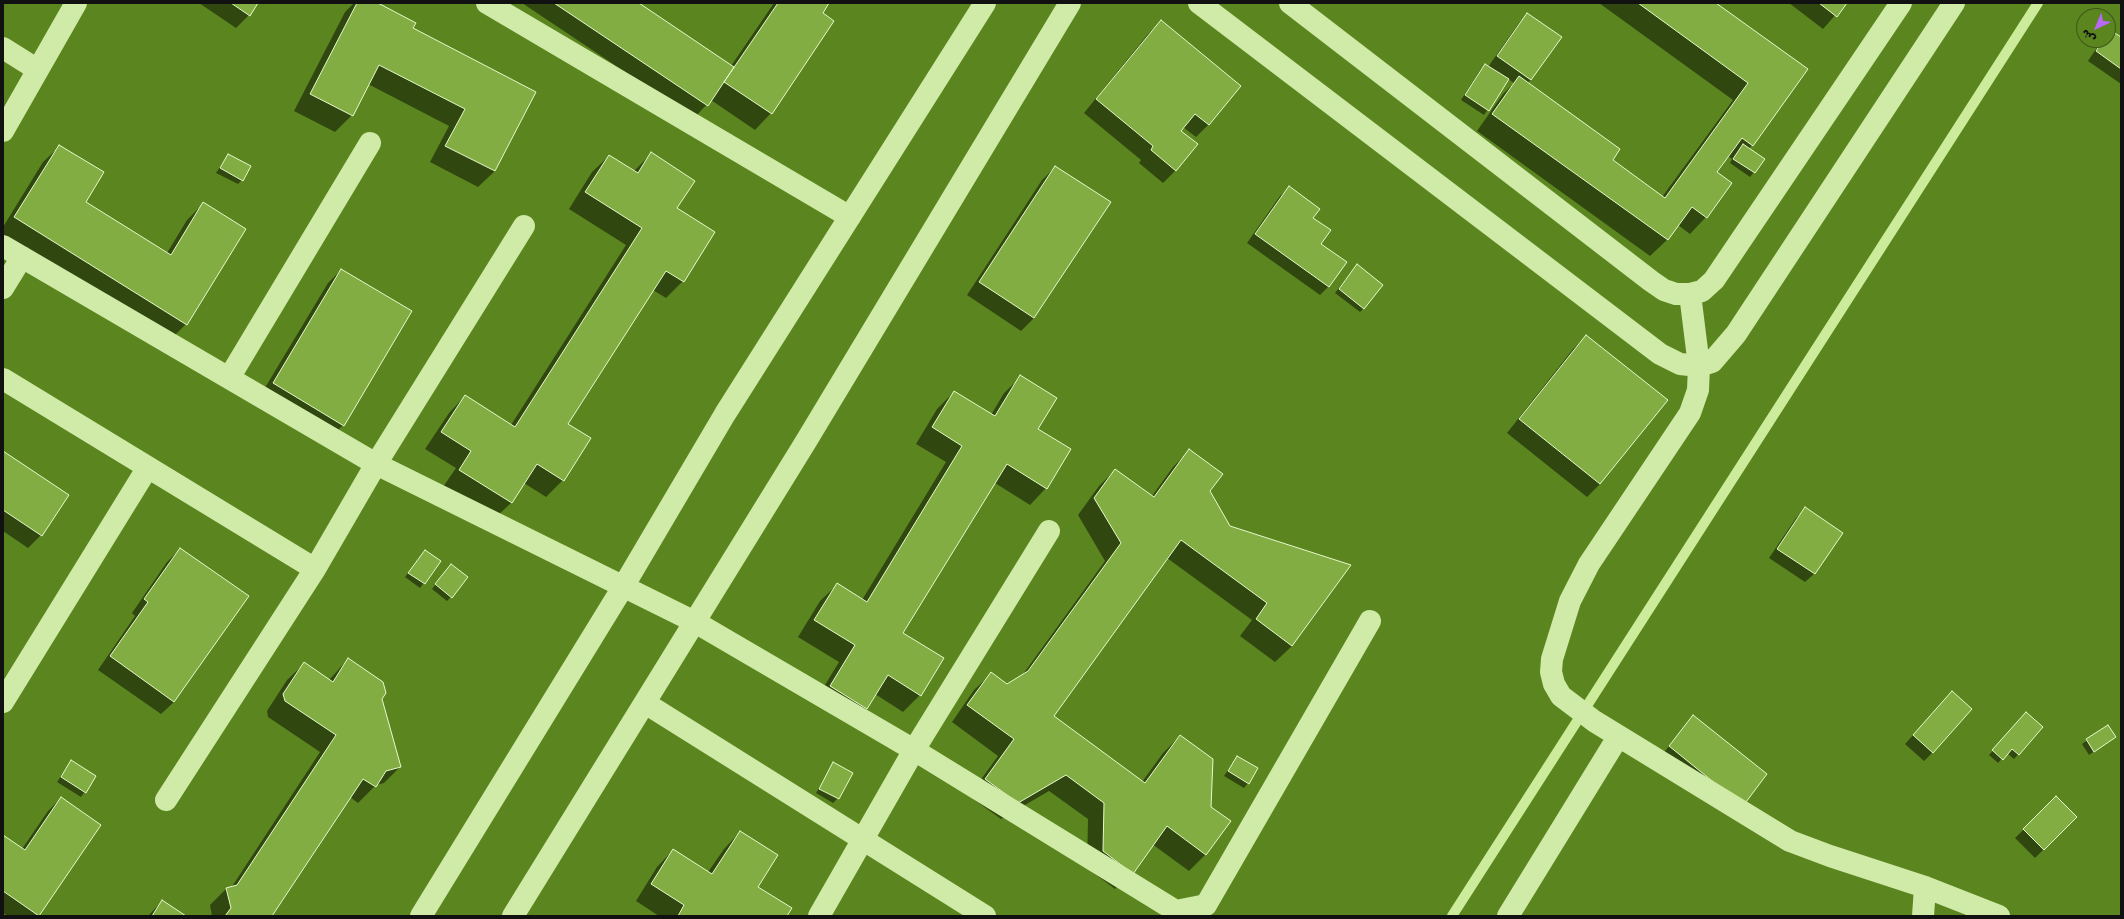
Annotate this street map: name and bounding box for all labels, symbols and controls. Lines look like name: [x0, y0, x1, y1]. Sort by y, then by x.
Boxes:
north arrow: [2076, 8, 2116, 48]
text: ش: [2078, 26, 2098, 46]

